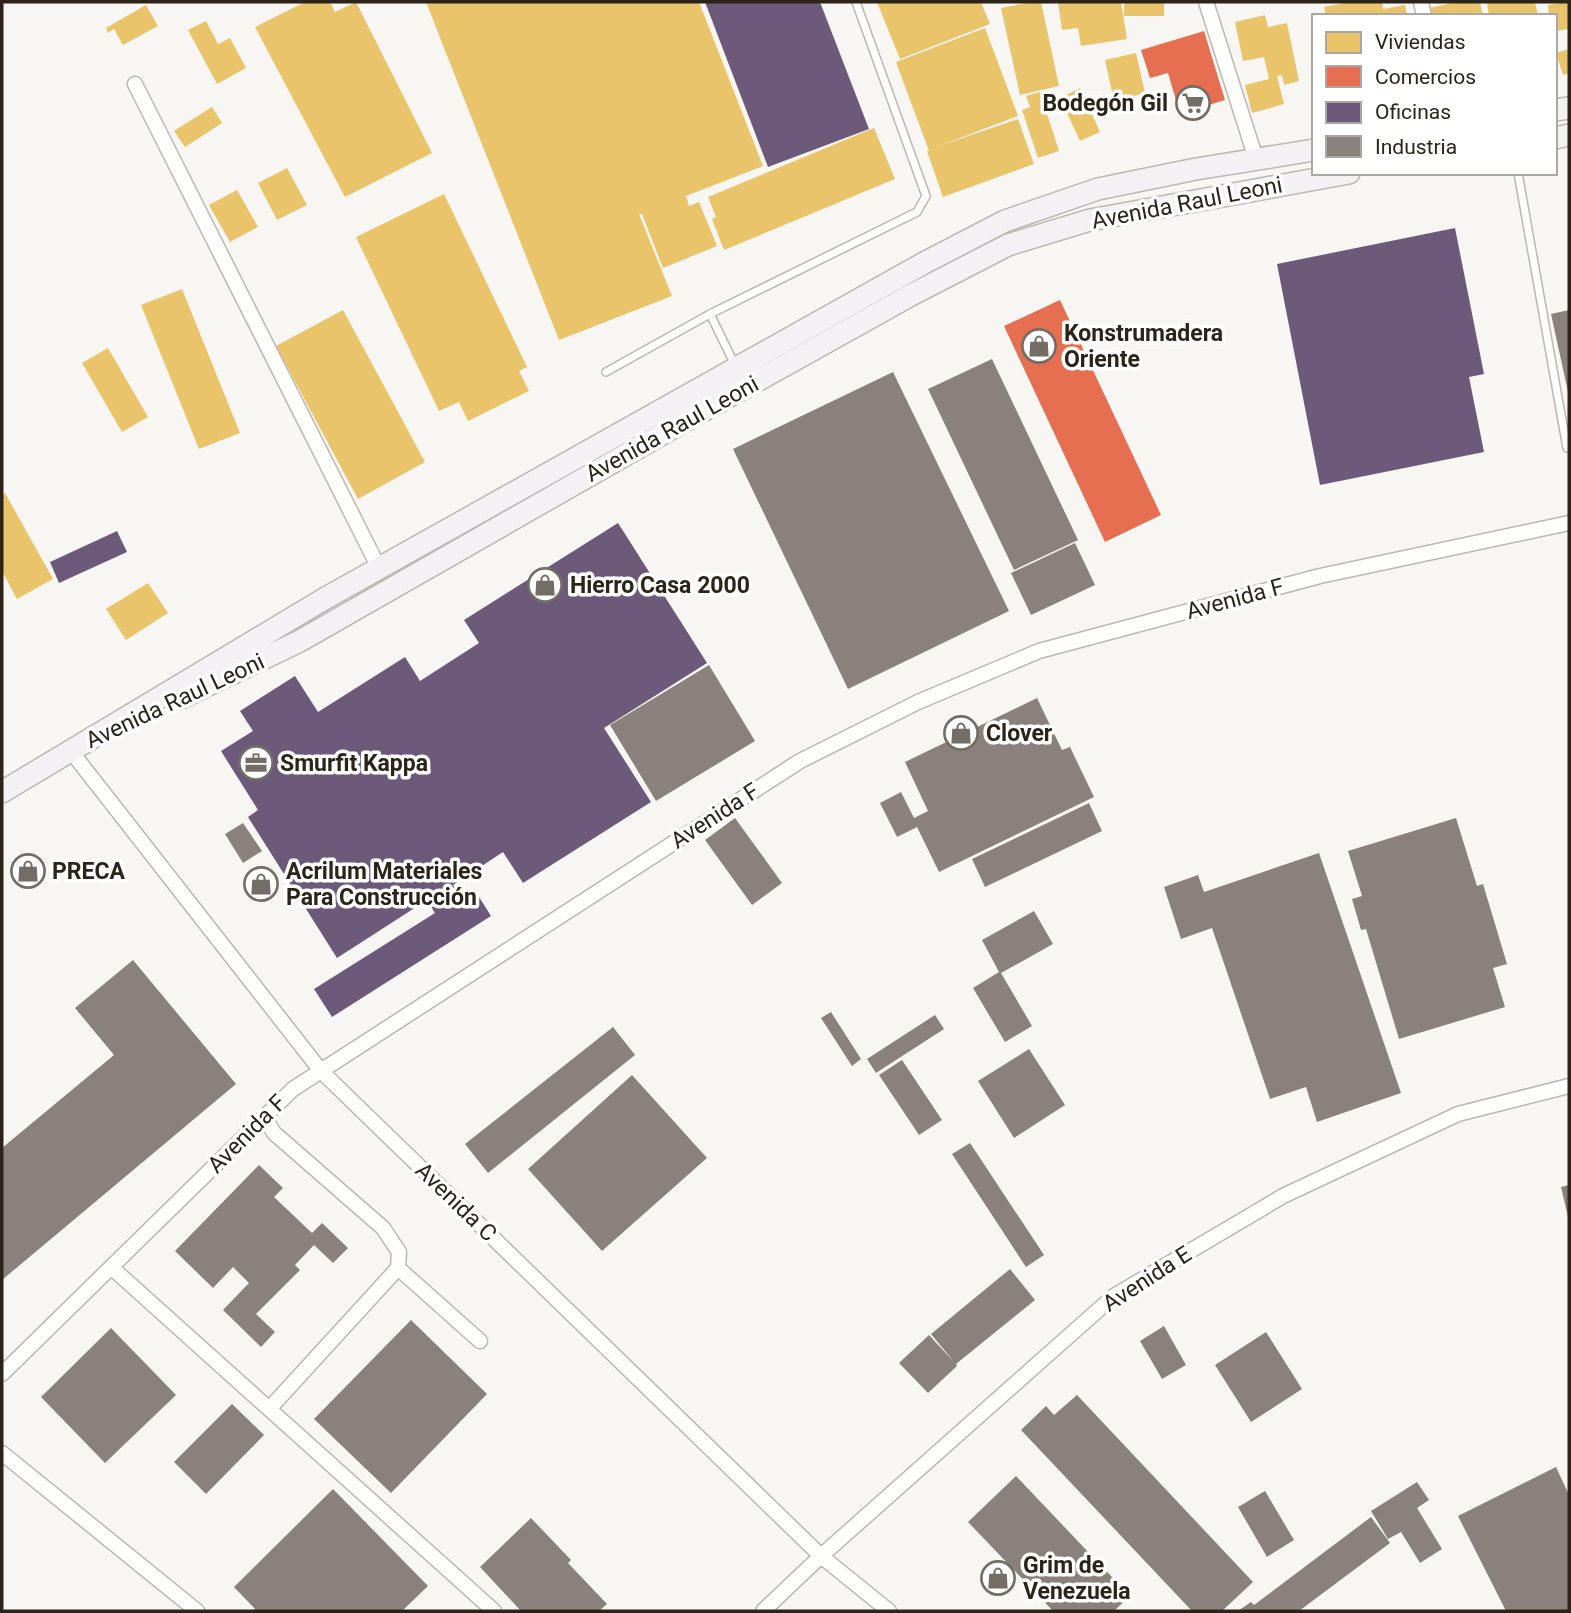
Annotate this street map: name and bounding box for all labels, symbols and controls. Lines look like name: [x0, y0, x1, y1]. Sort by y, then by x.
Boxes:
legend: [1312, 14, 1557, 175]
text: Viviendas: [1375, 30, 1466, 54]
text: Comercios: [1375, 65, 1476, 89]
supermarket icon: Bodegón Gil: [1174, 84, 1212, 122]
place label: Bodegón Gil: [1042, 90, 1168, 117]
text: Oficinas: [1375, 100, 1451, 124]
text: Industria: [1375, 135, 1457, 159]
street label: Avenida Raul Leoni: [1089, 171, 1285, 235]
place label: Konstrumadera Oriente: [1064, 320, 1223, 373]
shop icon: Konstrumadera Oriente: [1020, 327, 1058, 365]
street label: Avenida Raul Leoni: [581, 370, 763, 488]
shop icon: Hierro Casa 2000: [526, 566, 564, 604]
place label: Hierro Casa 2000: [570, 572, 750, 599]
street label: Avenida F: [1183, 573, 1287, 625]
street label: Avenida Raul Leoni: [81, 648, 269, 754]
shop icon: Clover: [942, 714, 980, 752]
place label: Clover: [986, 720, 1053, 747]
office icon: Smurfit Kappa: [237, 744, 275, 782]
place label: Smurfit Kappa: [280, 750, 428, 777]
street label: Avenida F: [666, 777, 764, 855]
shop icon: PRECA: [9, 852, 47, 890]
place label: PRECA: [52, 858, 126, 885]
place label: Acrilum Materiales Para Construcción: [286, 858, 482, 911]
shop icon: Acrilum Materiales Para Construcción: [242, 865, 280, 903]
street label: Avenida F: [202, 1089, 292, 1179]
street label: Avenida C: [410, 1157, 502, 1247]
street label: Avenida E: [1098, 1240, 1196, 1318]
place label: Grim de Venezuela: [1023, 1552, 1131, 1605]
shop icon: Grim de Venezuela: [979, 1559, 1017, 1597]

